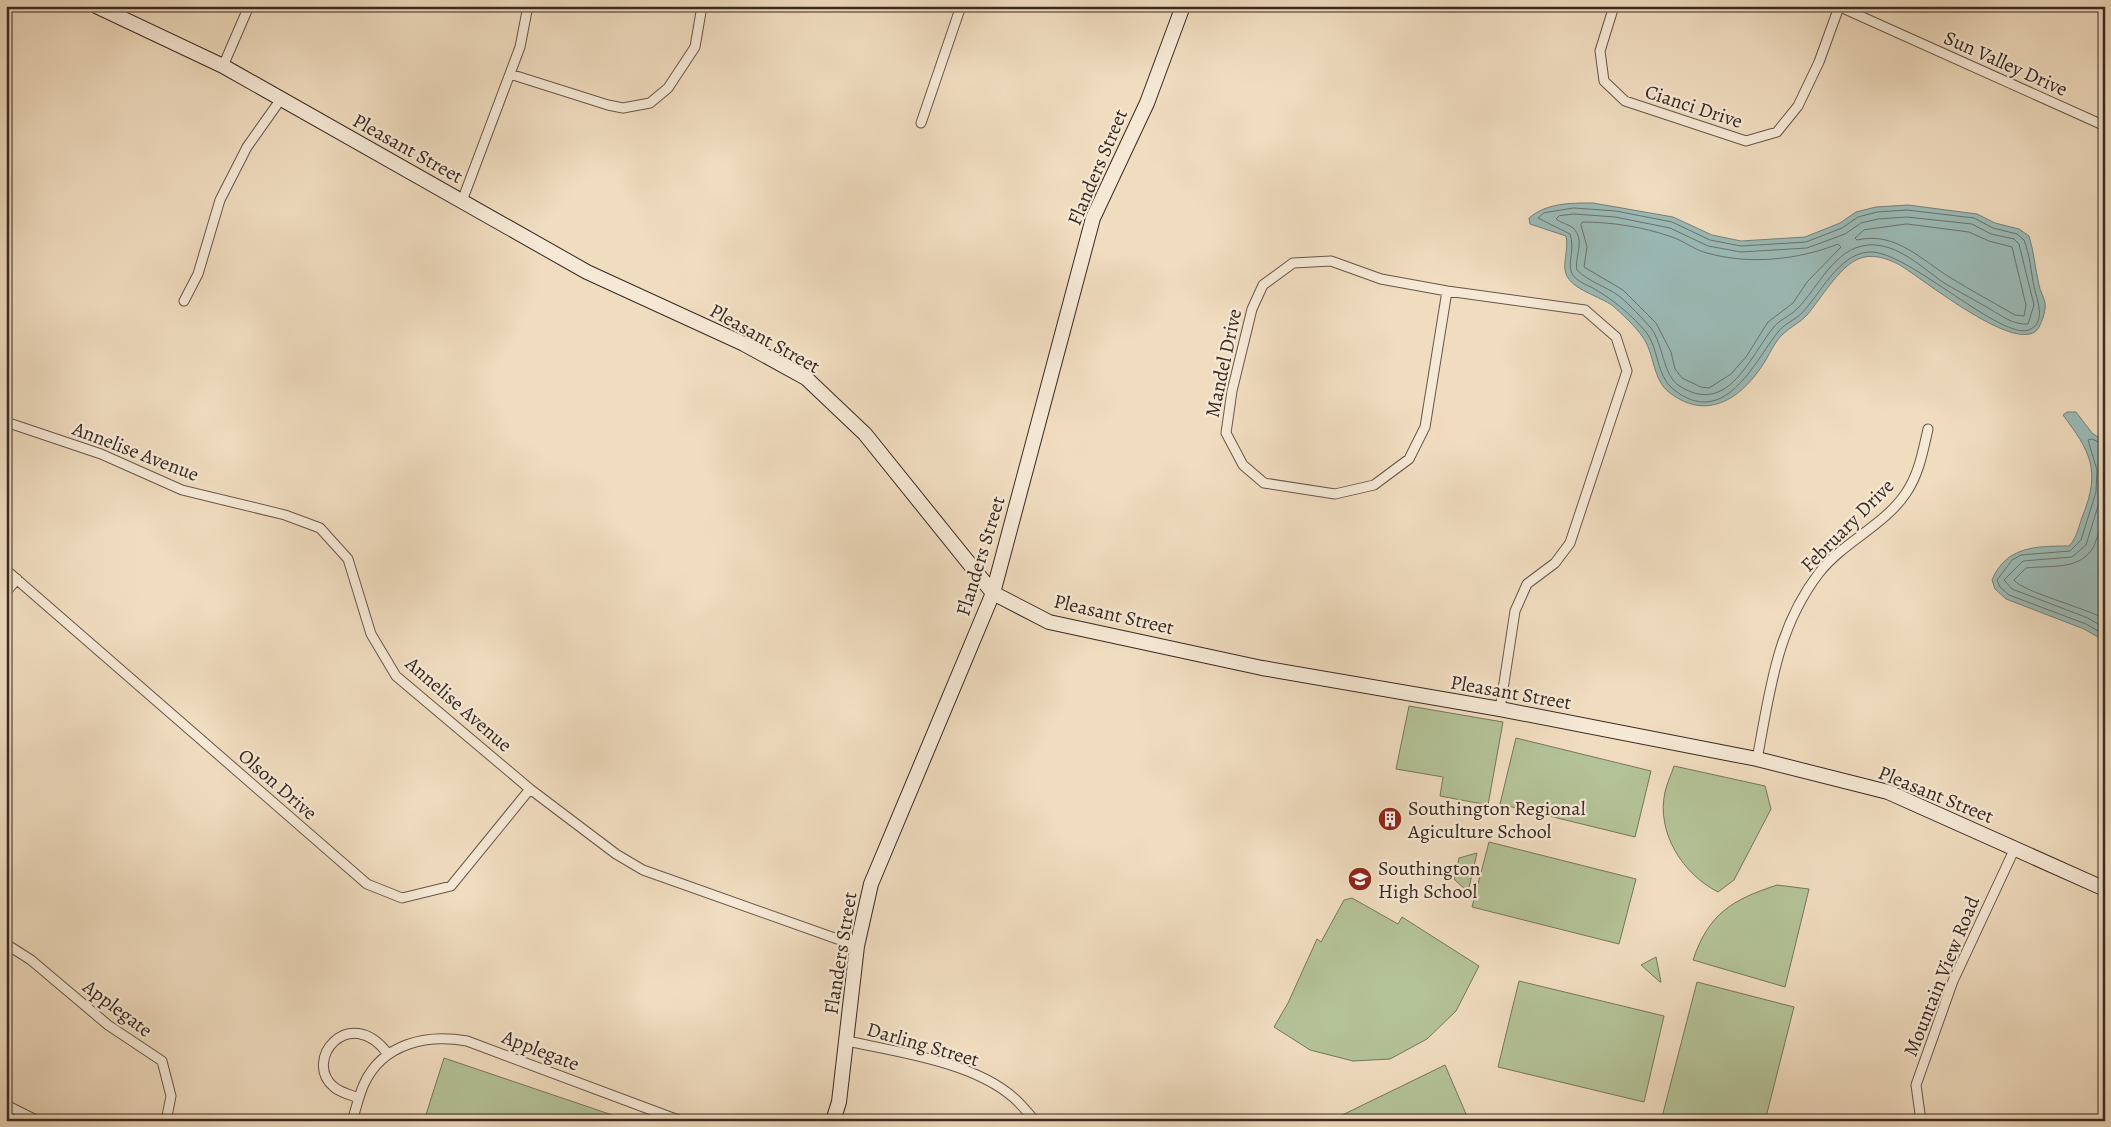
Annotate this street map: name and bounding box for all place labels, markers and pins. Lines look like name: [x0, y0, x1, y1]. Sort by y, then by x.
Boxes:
place label: Southington Regional Agiculture School: [1407, 795, 1586, 845]
building icon: Southington Regional Agiculture School: [1377, 806, 1403, 832]
place label: Southington High School: [1378, 855, 1480, 905]
school or university icon: Southington High School: [1347, 866, 1373, 892]

